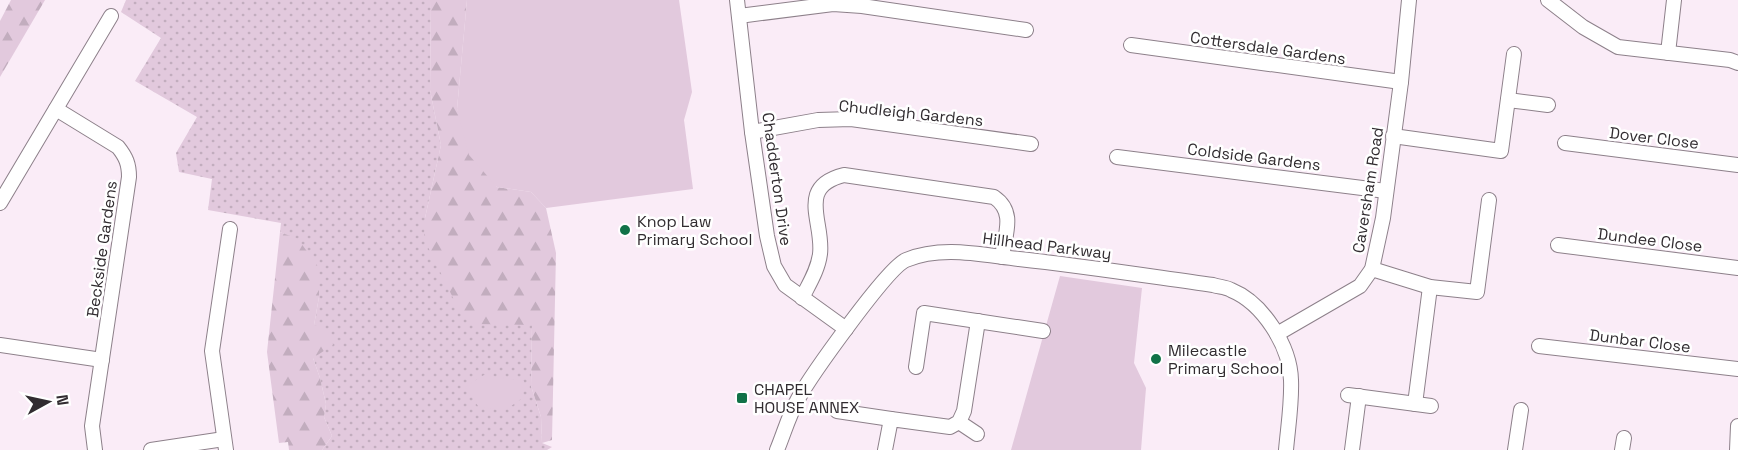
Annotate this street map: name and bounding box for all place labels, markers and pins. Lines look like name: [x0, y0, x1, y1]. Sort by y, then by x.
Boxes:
place label: Knop Law Primary School: [637, 211, 752, 250]
marker: Knop Law Primary School: [618, 223, 632, 237]
place label: Milecastle Primary School: [1168, 340, 1283, 379]
marker: Milecastle Primary School: [1149, 352, 1163, 366]
place label: CHAPEL HOUSE ANNEX: [754, 379, 859, 418]
marker: CHAPEL HOUSE ANNEX: [735, 391, 749, 405]

